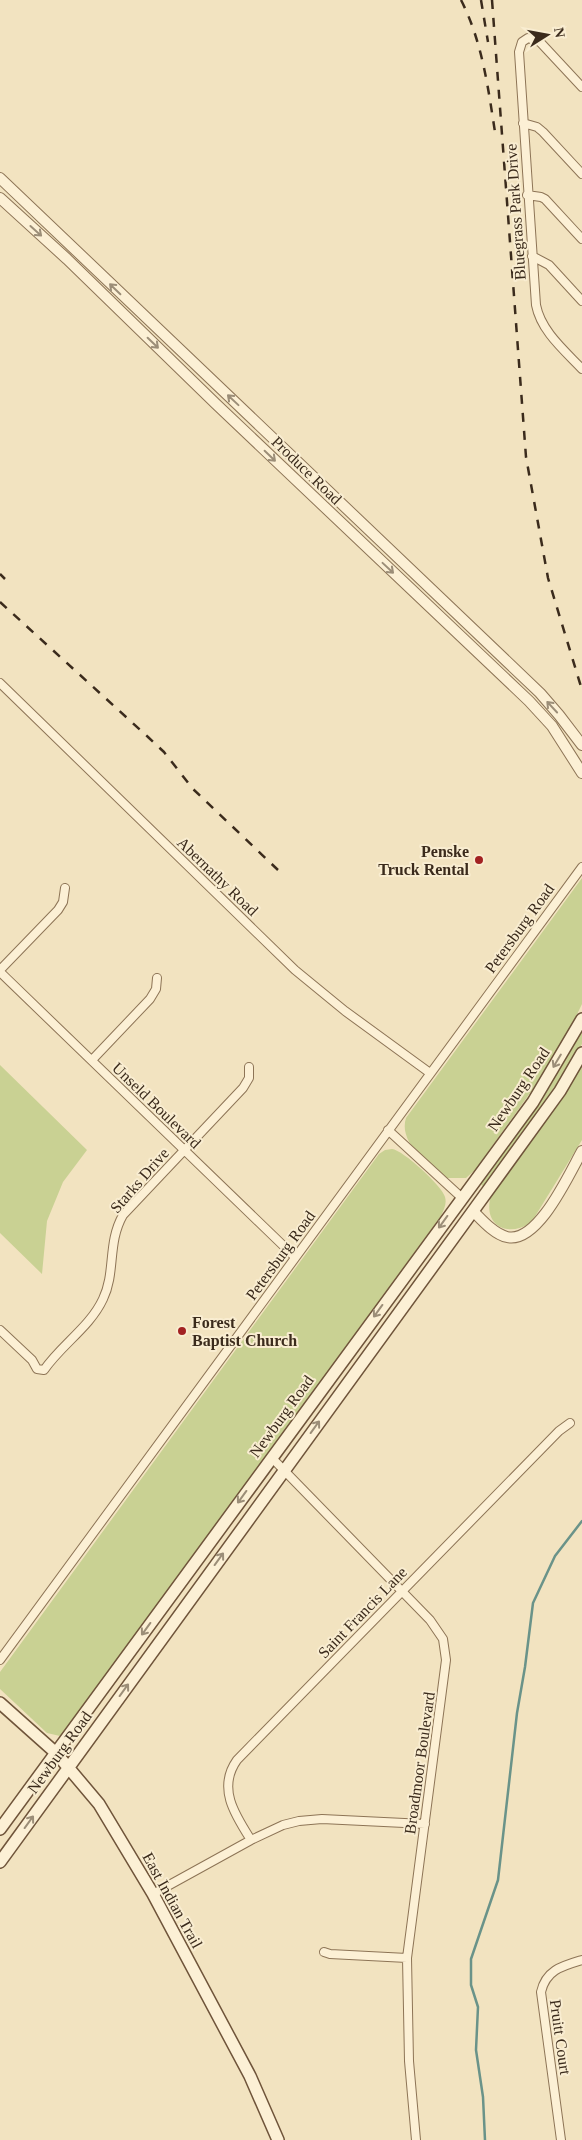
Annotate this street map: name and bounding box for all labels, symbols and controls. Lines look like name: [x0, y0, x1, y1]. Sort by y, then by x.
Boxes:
north arrow: [522, 10, 572, 60]
text: N: [551, 26, 568, 39]
street label: Bluegrass Park Drive: [502, 143, 530, 281]
one-way arrow: [29, 225, 42, 237]
one-way arrow: [108, 283, 121, 295]
one-way arrow: [147, 337, 159, 349]
one-way arrow: [227, 394, 239, 406]
street label: Produce Road: [268, 433, 345, 508]
one-way arrow: [264, 450, 277, 462]
one-way arrow: [382, 562, 394, 574]
one-way arrow: [546, 700, 558, 713]
street label: Abernathy Road: [173, 834, 261, 920]
place label: Penske Truck Rental: [378, 843, 470, 878]
marker: Penske Truck Rental: [473, 854, 485, 866]
street label: Petersburg Road: [481, 880, 558, 977]
street label: Newburg Road: [484, 1044, 553, 1135]
one-way arrow: [551, 1053, 561, 1067]
street label: Unseld Boulevard: [109, 1059, 204, 1152]
street label: Starks Drive: [107, 1144, 172, 1216]
street label: Petersburg Road: [242, 1207, 319, 1304]
one-way arrow: [438, 1215, 448, 1229]
one-way arrow: [373, 1304, 383, 1318]
place label: Forest Baptist Church: [192, 1314, 297, 1350]
marker: Forest Baptist Church: [176, 1325, 188, 1337]
street label: Newburg Road: [246, 1372, 318, 1461]
one-way arrow: [309, 1421, 320, 1434]
one-way arrow: [237, 1490, 247, 1504]
one-way arrow: [214, 1552, 224, 1566]
street label: Saint Francis Lane: [315, 1563, 410, 1661]
one-way arrow: [141, 1621, 151, 1635]
one-way arrow: [119, 1683, 129, 1697]
street label: Broadmoor Boulevard: [401, 1691, 438, 1835]
street label: Newburg Road: [24, 1708, 96, 1797]
one-way arrow: [24, 1815, 34, 1829]
street label: East Indian Trail: [139, 1849, 206, 1951]
street label: Pruitt Court: [547, 1998, 574, 2076]

